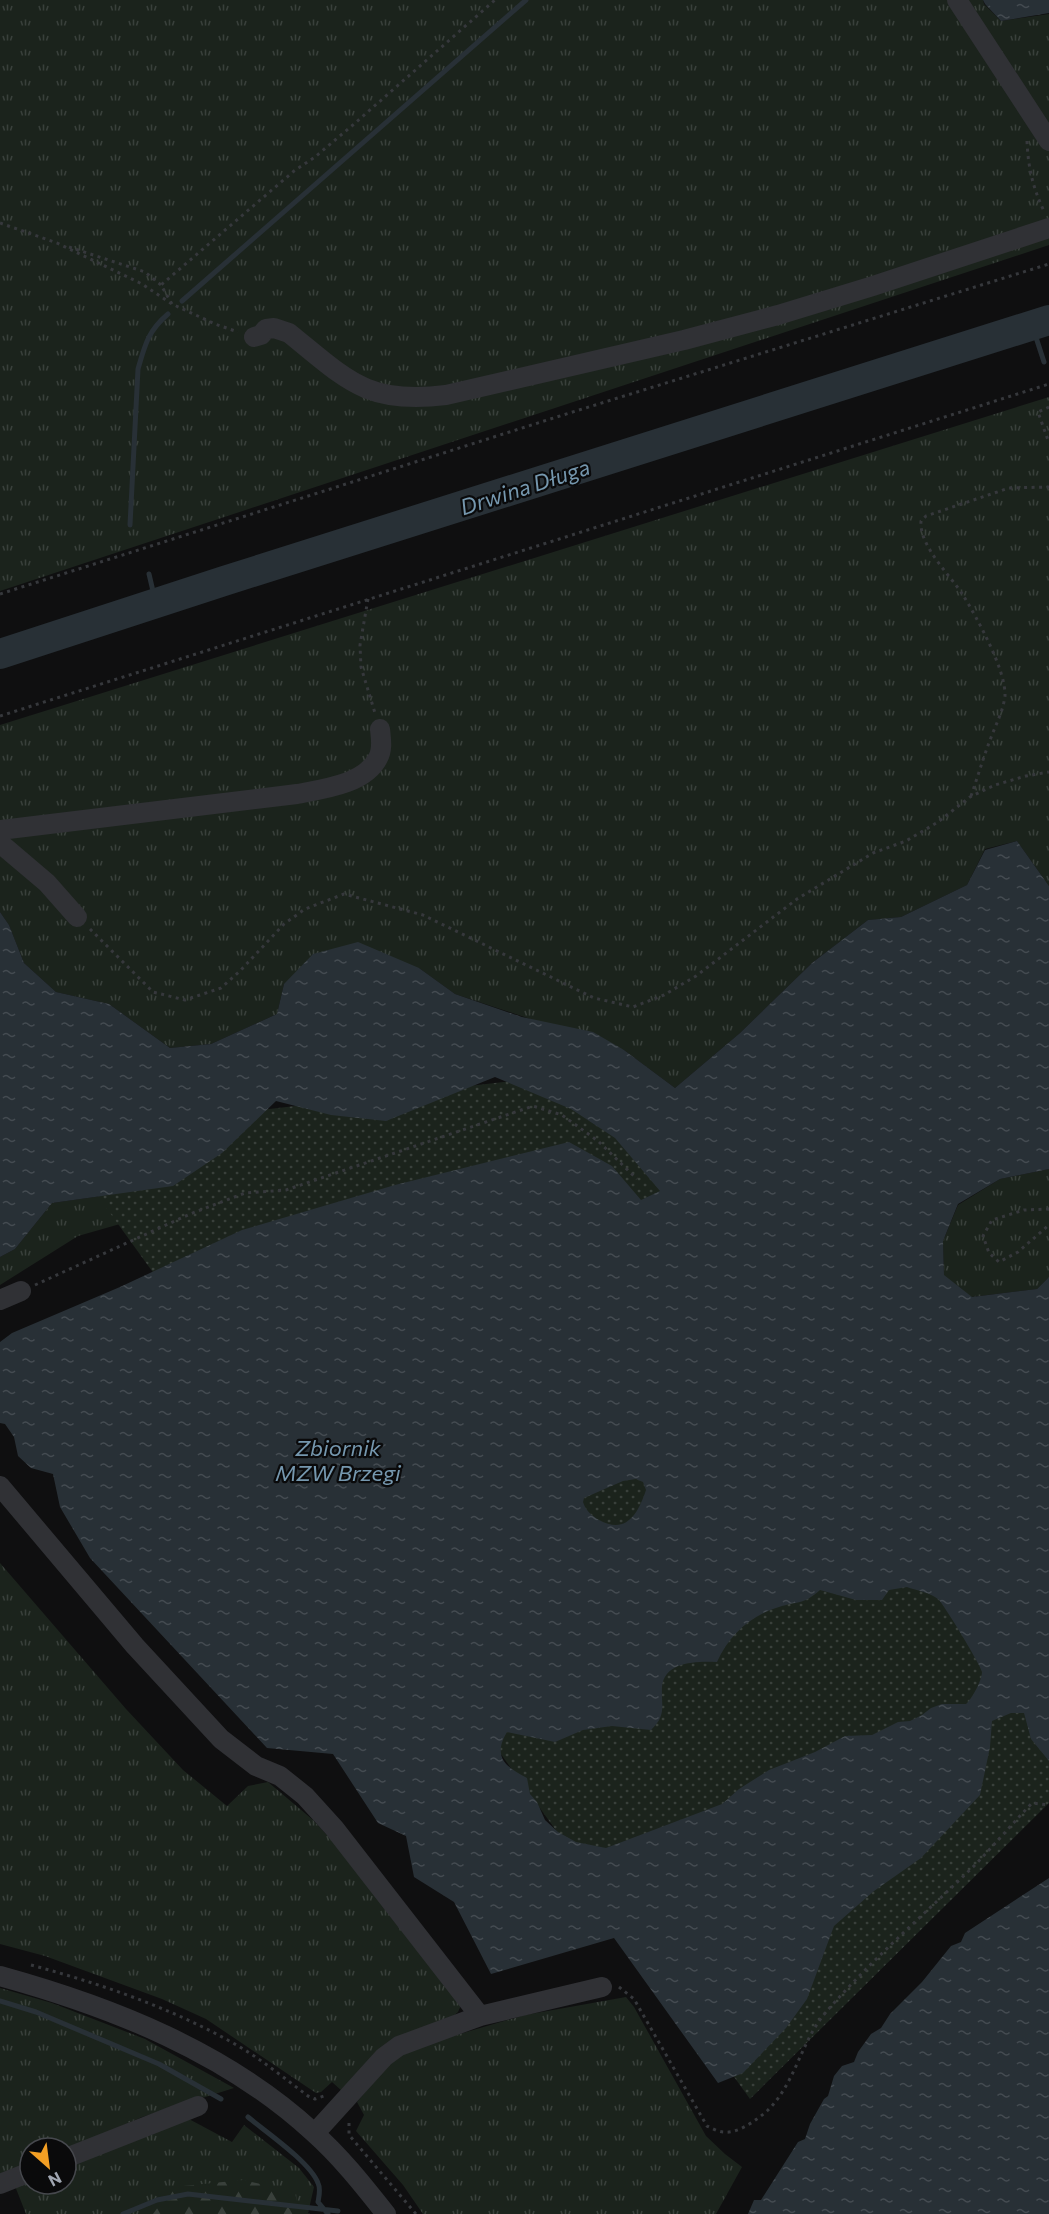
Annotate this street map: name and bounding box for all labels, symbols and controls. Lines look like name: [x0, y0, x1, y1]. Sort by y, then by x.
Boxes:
water label: Drwina Długa: [456, 453, 593, 520]
water label: Zbiornik MZW Brzegi: [275, 1434, 402, 1486]
north arrow: [18, 2136, 78, 2196]
text: N: [46, 2168, 65, 2191]

